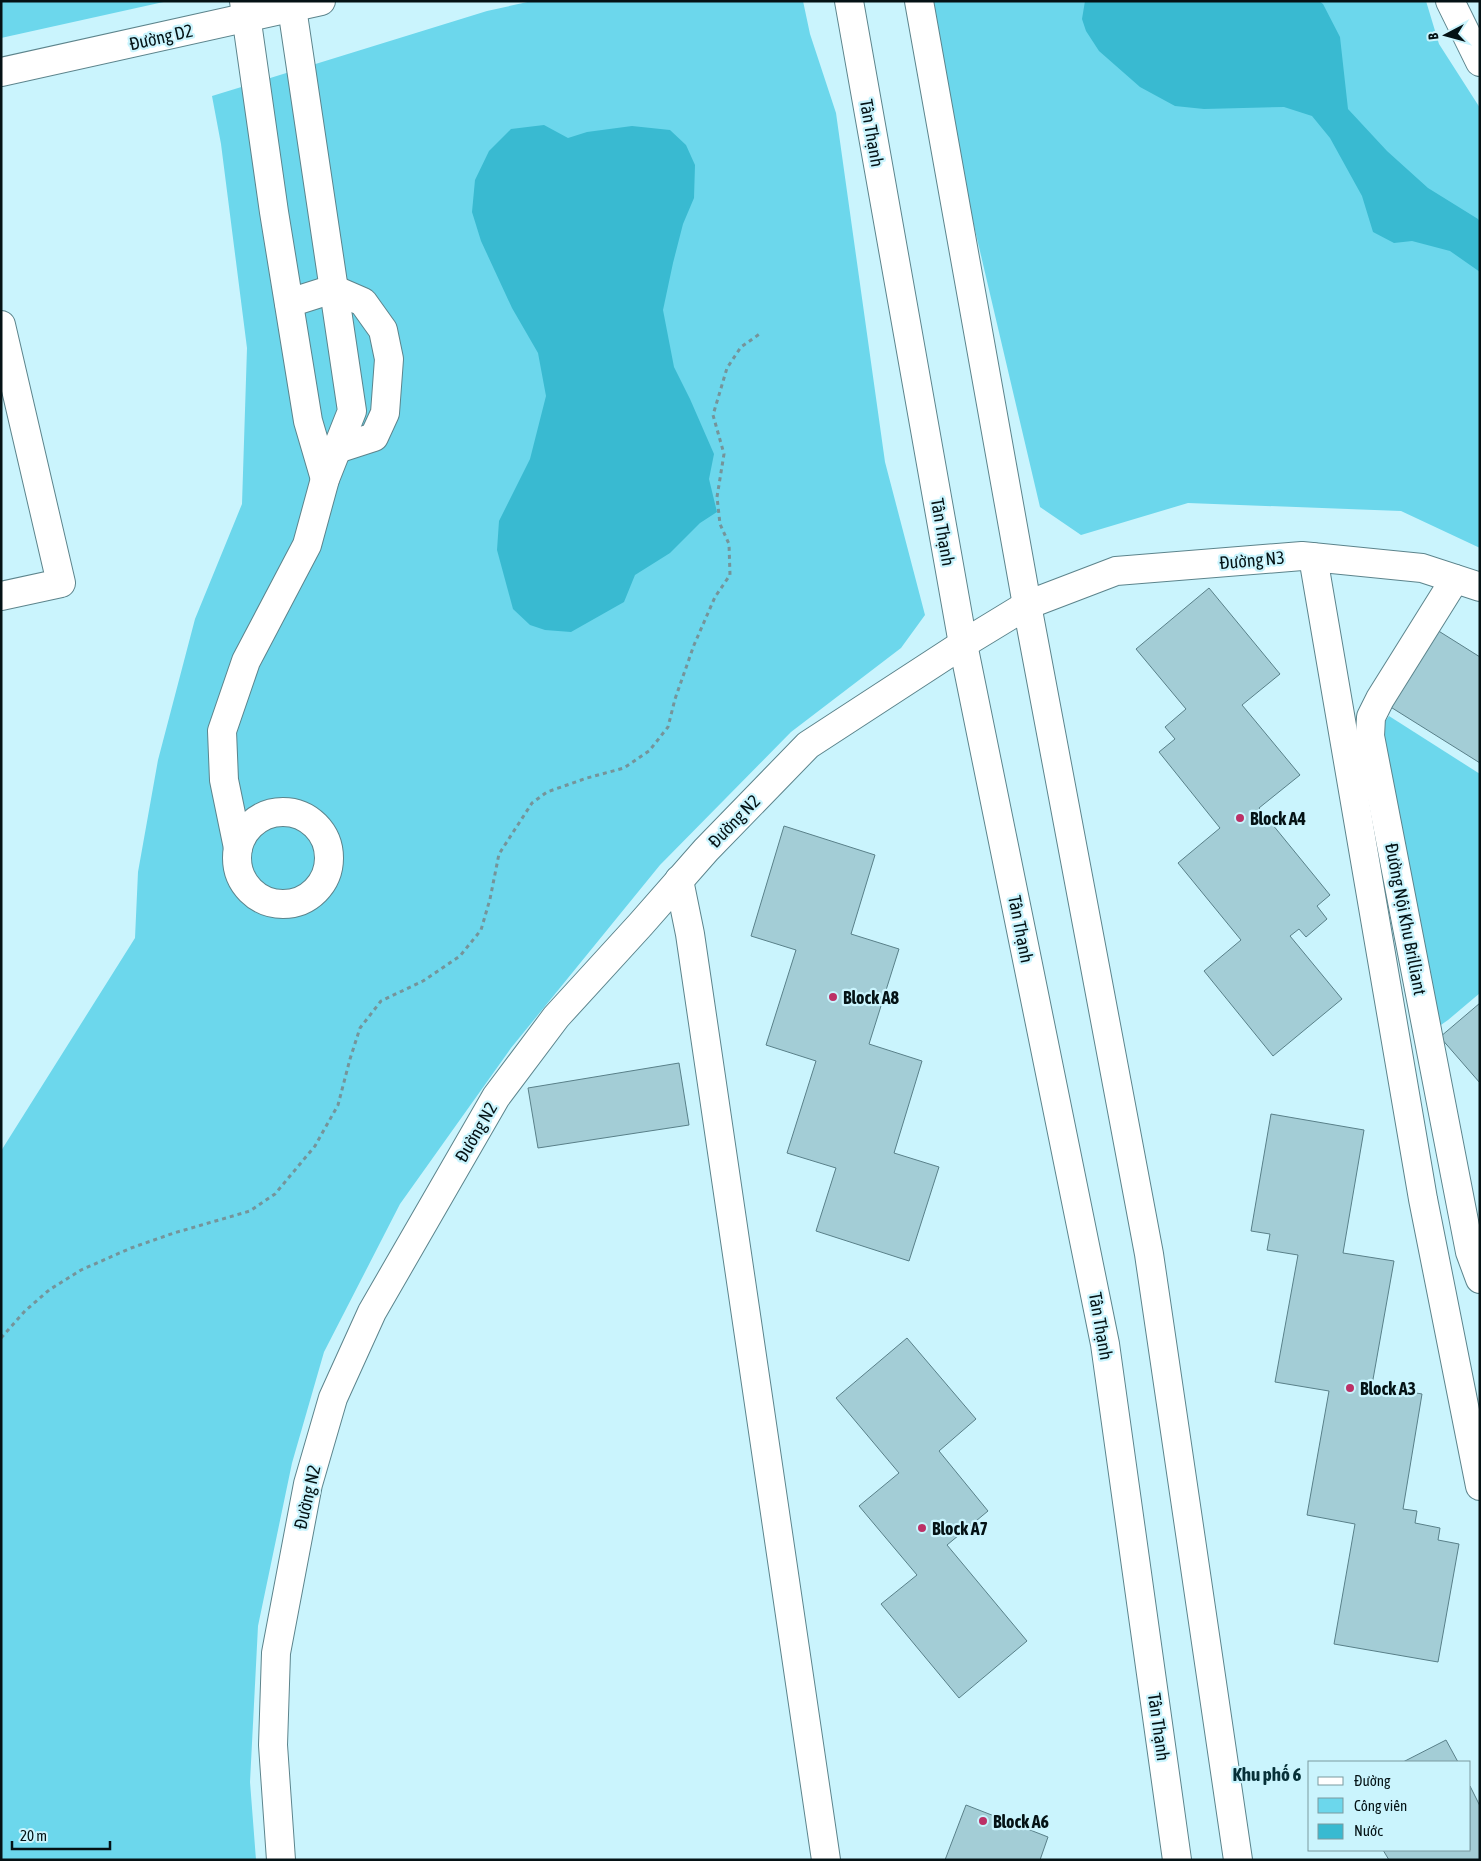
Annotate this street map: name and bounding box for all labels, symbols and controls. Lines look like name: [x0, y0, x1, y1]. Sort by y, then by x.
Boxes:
north arrow: [1421, 10, 1471, 60]
street label: Đường D2: [127, 19, 195, 55]
text: B: [1425, 32, 1441, 40]
street label: Tân Thạnh: [856, 98, 888, 168]
street label: Tân Thạnh: [927, 497, 959, 567]
street label: Đường N3: [1219, 547, 1285, 573]
street label: Đường N2: [704, 790, 764, 852]
place label: Block A4: [1250, 808, 1306, 829]
marker: Block A4: [1234, 812, 1246, 824]
street label: Đường Nội Khu Brilliant: [1381, 841, 1431, 997]
street label: Tân Thạnh: [1004, 893, 1038, 965]
place label: Block A8: [843, 987, 899, 1008]
marker: Block A8: [827, 991, 839, 1003]
street label: Đường N2: [451, 1098, 501, 1166]
street label: Tân Thạnh: [1085, 1291, 1117, 1361]
place label: Block A3: [1360, 1378, 1416, 1399]
marker: Block A3: [1344, 1382, 1356, 1394]
street label: Đường N2: [289, 1463, 325, 1531]
place label: Block A7: [932, 1518, 988, 1539]
marker: Block A7: [916, 1522, 928, 1534]
street label: Tân Thạnh: [1144, 1692, 1174, 1762]
legend: [1308, 1761, 1471, 1851]
district label: Khu phố 6: [1233, 1763, 1302, 1785]
text: Đường: [1354, 1772, 1391, 1789]
text: Công viên: [1354, 1797, 1407, 1814]
place label: Block A6: [993, 1811, 1049, 1832]
marker: Block A6: [977, 1815, 989, 1827]
scale bar: [12, 1818, 110, 1850]
text: Nước: [1354, 1822, 1383, 1839]
text: 20 m: [20, 1827, 47, 1844]

